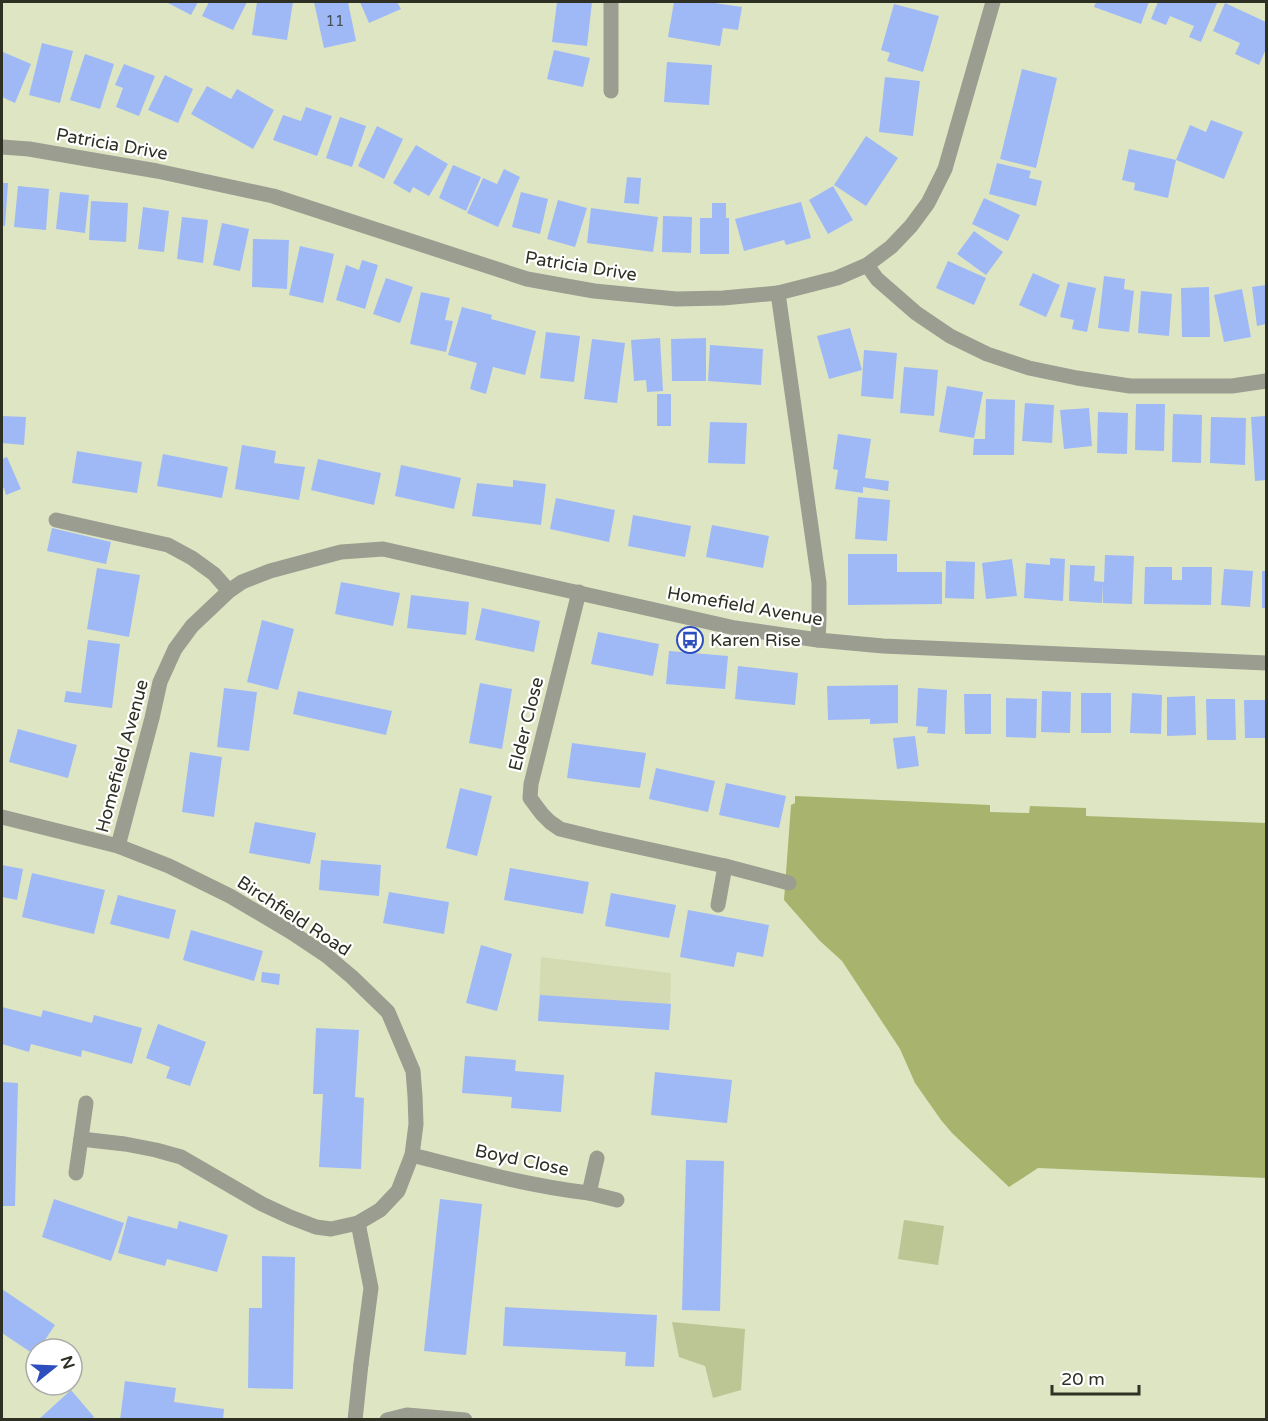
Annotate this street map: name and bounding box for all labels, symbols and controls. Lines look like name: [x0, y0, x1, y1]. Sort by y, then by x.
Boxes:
house number: 11: [326, 12, 344, 30]
street label: Patricia Drive: [54, 123, 170, 165]
street label: Patricia Drive: [523, 246, 639, 286]
street label: Homefield Avenue: [665, 581, 825, 631]
bus stop icon: Karen Rise: [675, 625, 705, 655]
place label: Karen Rise: [710, 629, 801, 651]
street label: Elder Close: [504, 675, 548, 773]
street label: Homefield Avenue: [91, 677, 153, 835]
street label: Birchfield Road: [233, 871, 355, 961]
street label: Boyd Close: [473, 1139, 571, 1181]
north arrow: [24, 1337, 84, 1397]
text: N: [56, 1353, 79, 1372]
scale bar: [1052, 1358, 1139, 1396]
text: 20 m: [1061, 1368, 1105, 1390]

